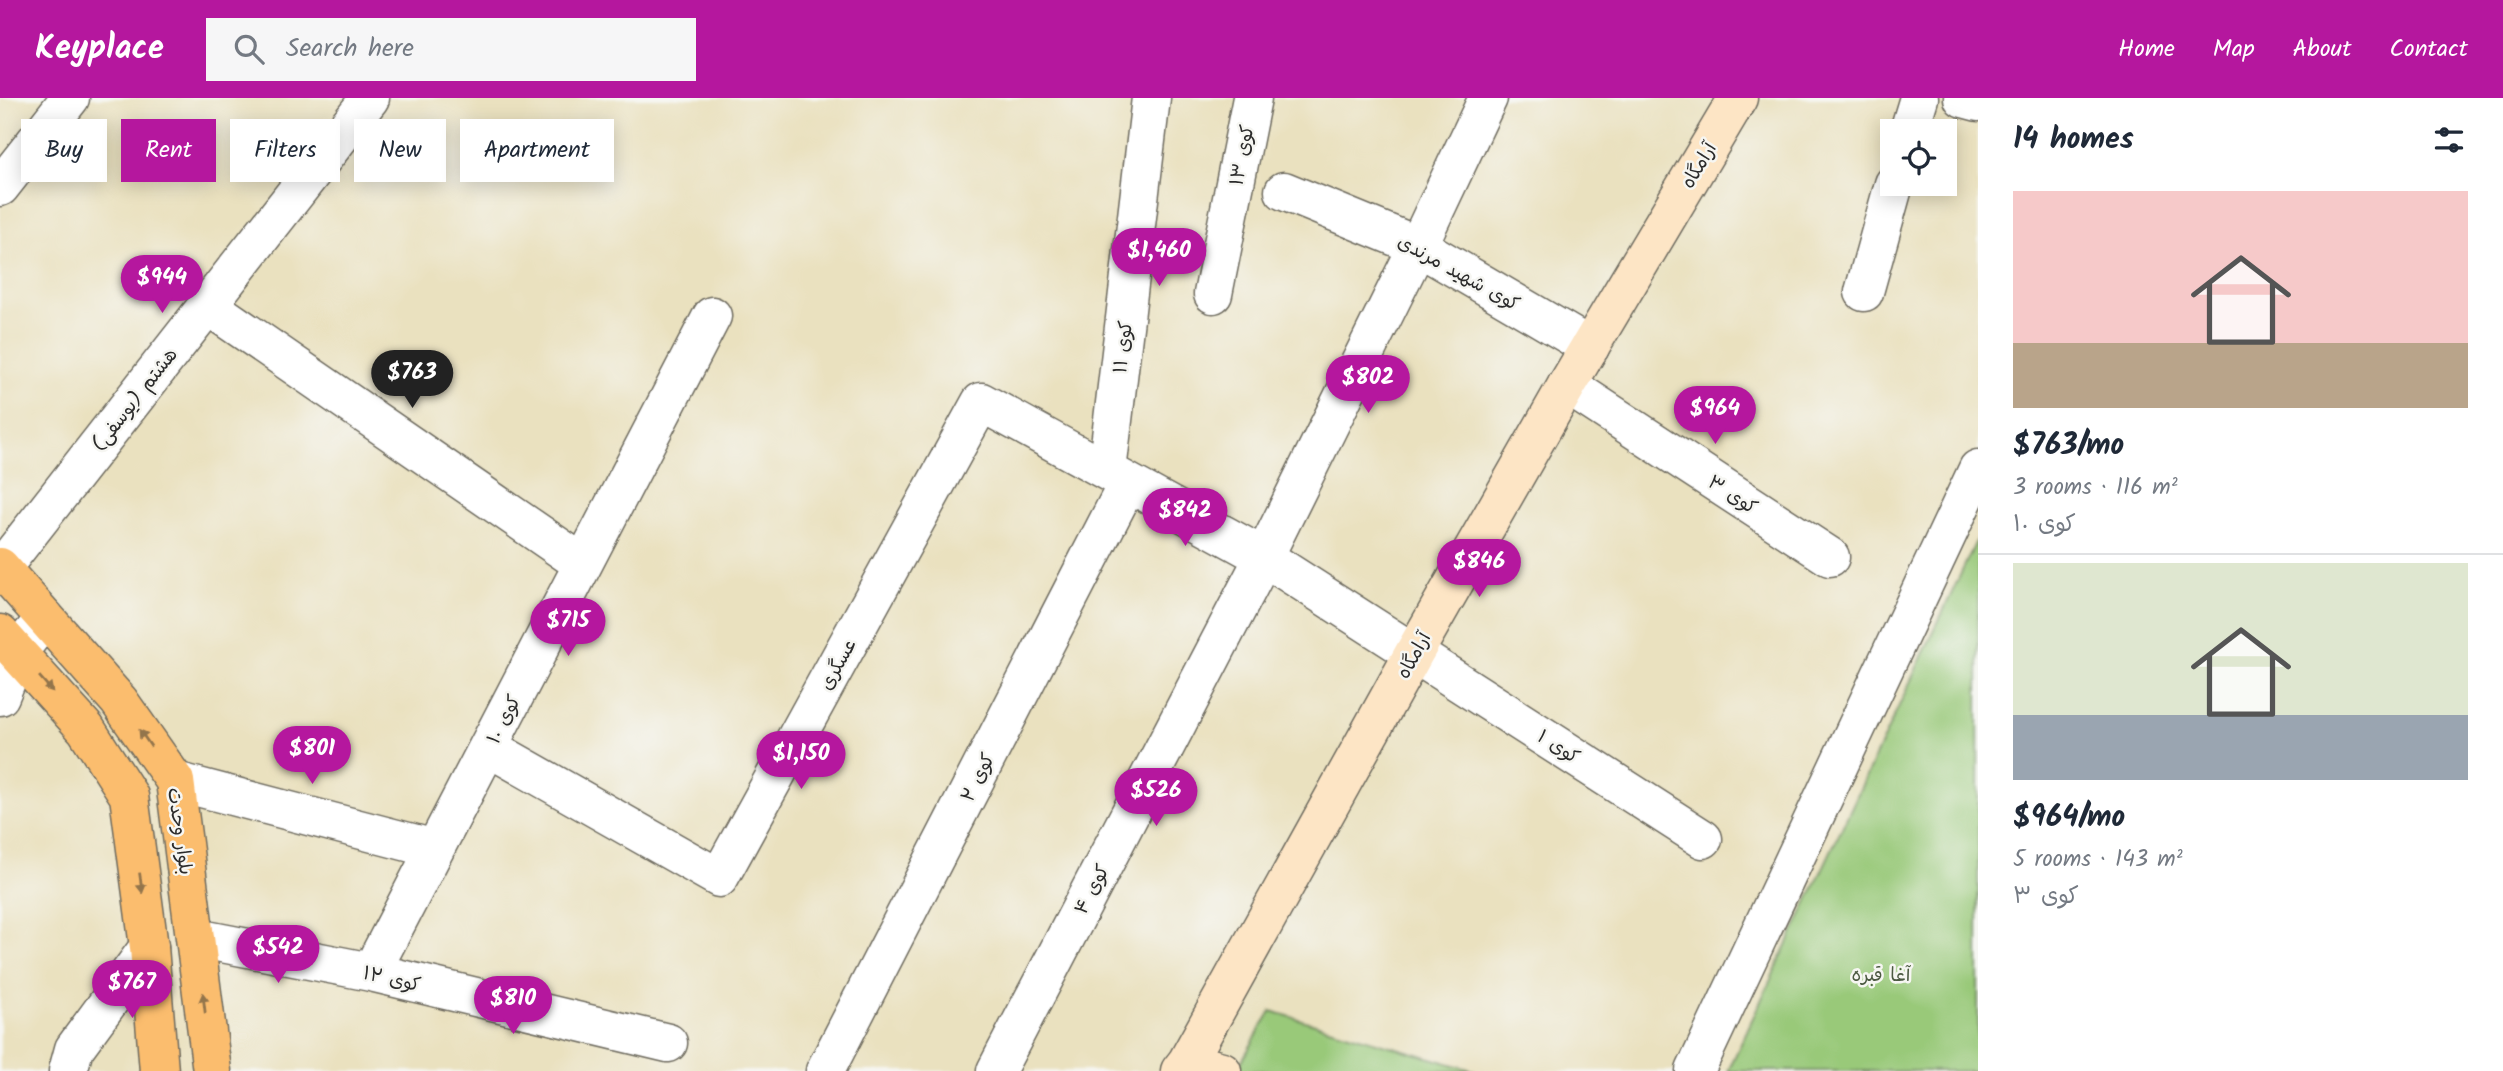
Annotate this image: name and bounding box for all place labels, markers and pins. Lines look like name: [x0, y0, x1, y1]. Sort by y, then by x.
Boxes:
pin: $1,460: [1102, 228, 1216, 288]
pin: $944: [121, 256, 203, 315]
pin: $763: [371, 350, 453, 410]
pin: $802: [1327, 356, 1409, 415]
pin: $964: [1674, 386, 1756, 446]
pin: $842: [1144, 489, 1226, 548]
pin: $846: [1438, 540, 1520, 599]
pin: $715: [527, 598, 609, 658]
pin: $801: [271, 726, 353, 786]
pin: $1,150: [744, 732, 858, 791]
pin: $526: [1115, 768, 1197, 828]
pin: $542: [237, 926, 319, 985]
pin: $767: [91, 960, 173, 1020]
pin: $810: [472, 976, 554, 1036]

